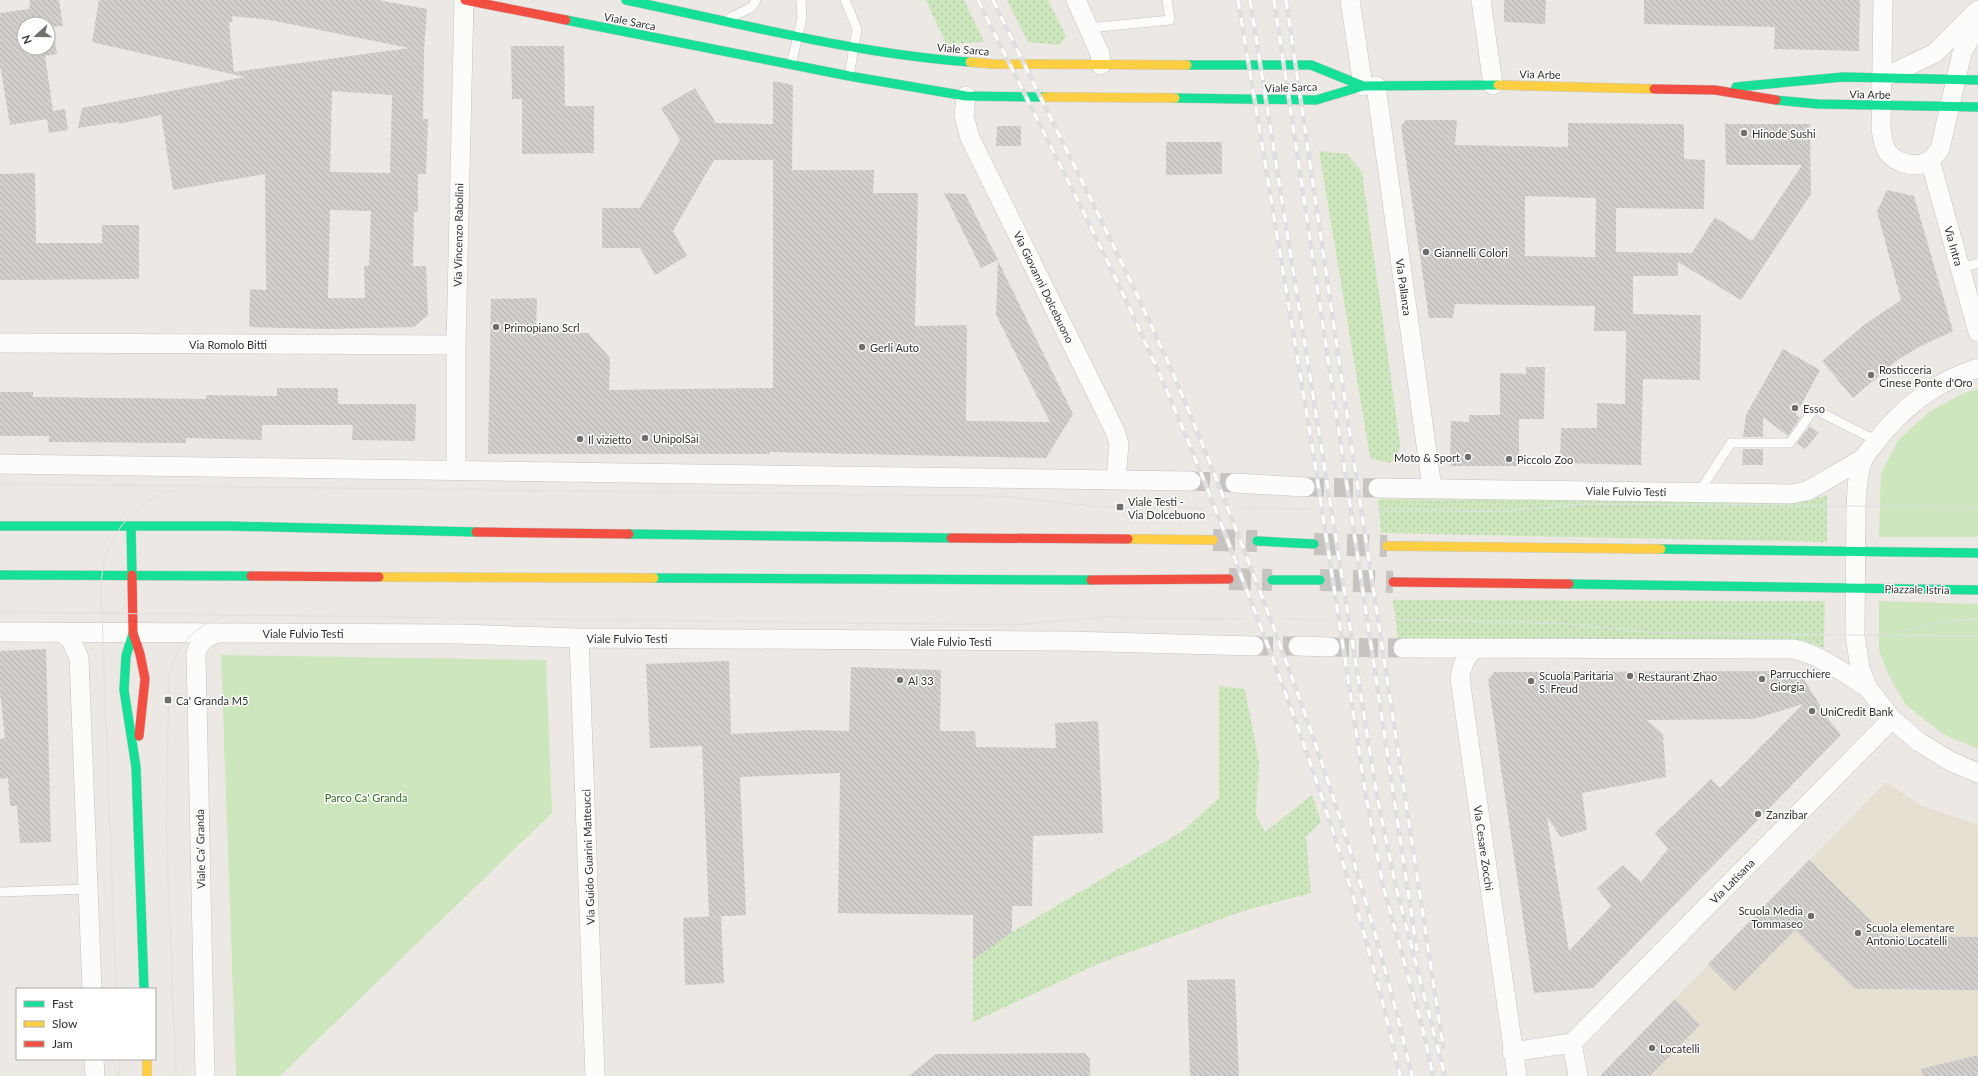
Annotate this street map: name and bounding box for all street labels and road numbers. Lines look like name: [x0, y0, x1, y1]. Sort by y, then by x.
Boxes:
street label: Viale Sarca: [603, 10, 657, 32]
street label: Viale Sarca: [936, 40, 990, 58]
street label: Via Arbe: [1519, 67, 1561, 81]
street label: Viale Sarca: [1264, 80, 1318, 94]
street label: Via Arbe: [1849, 87, 1891, 101]
street label: Via Vincenzo Rabolini: [451, 183, 465, 287]
street label: Via Intra: [1942, 225, 1966, 267]
street label: Via Giovanni Dolcebuono: [1011, 229, 1077, 345]
street label: Via Pallanza: [1394, 258, 1414, 316]
street label: Via Romolo Bitti: [189, 338, 267, 351]
street label: Viale Fulvio Testi: [1585, 484, 1667, 498]
street label: Piazzale Istria: [1884, 582, 1950, 596]
street label: Viale Fulvio Testi: [263, 627, 344, 640]
street label: Viale Fulvio Testi: [587, 632, 668, 645]
street label: Viale Fulvio Testi: [911, 635, 992, 648]
street label: Via Guido Guarini Matteucci: [579, 788, 597, 925]
street label: Via Cesare Zocchi: [1472, 805, 1496, 892]
street label: Viale Ca' Granda: [193, 809, 207, 889]
street label: Via Latisana: [1707, 856, 1757, 906]

